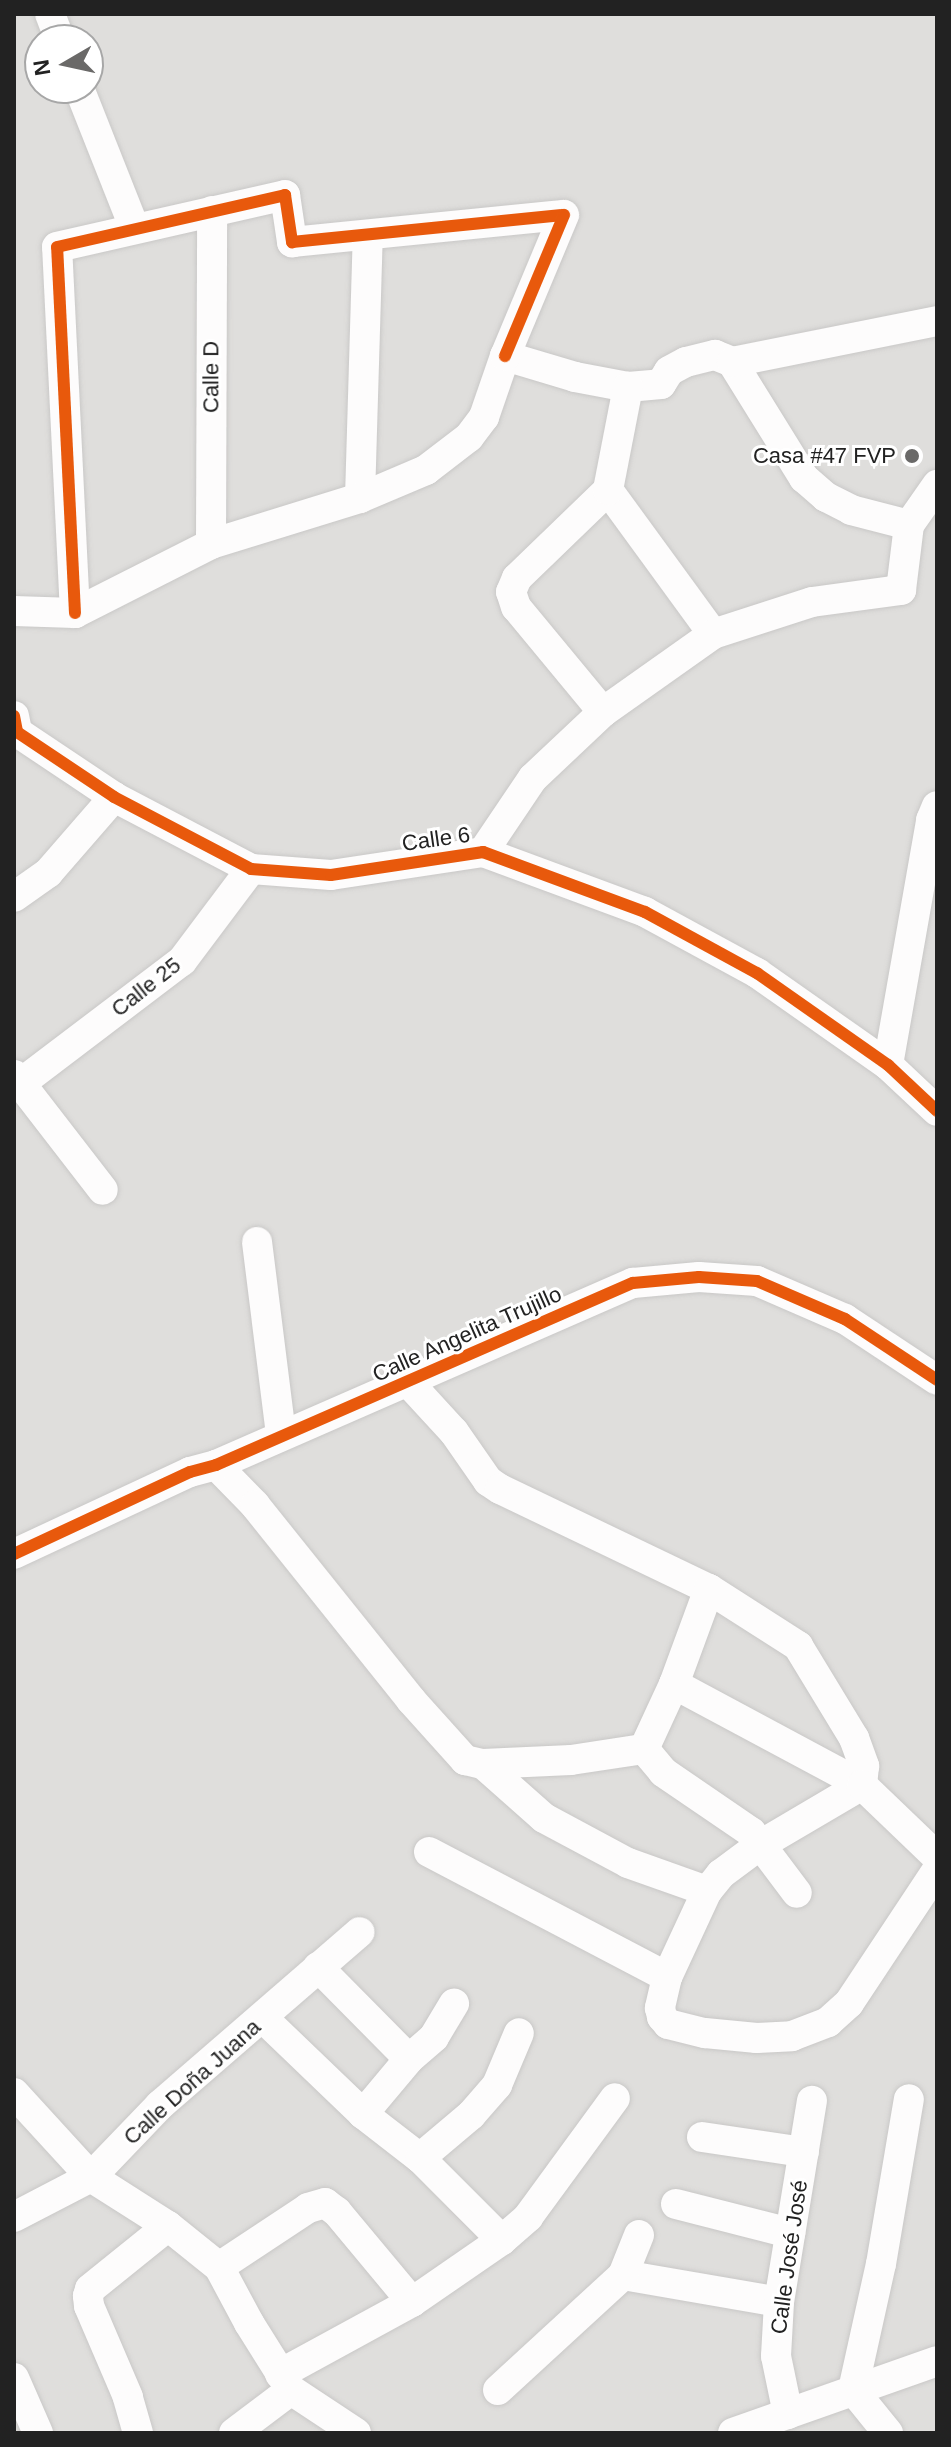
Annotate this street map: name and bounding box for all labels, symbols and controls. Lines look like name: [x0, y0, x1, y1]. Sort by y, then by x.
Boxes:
north arrow: [24, 24, 104, 104]
text: N: [28, 58, 55, 77]
street label: Calle D: [198, 341, 224, 413]
place label: Casa #47 FVP: [753, 443, 896, 469]
marker: Casa #47 FVP: [903, 447, 921, 465]
street label: Calle 6: [400, 821, 472, 857]
street label: Calle 25: [106, 952, 186, 1022]
street label: Calle Angelita Trujillo: [368, 1280, 566, 1388]
street label: Calle Doña Juana: [118, 2014, 266, 2150]
street label: Calle José José: [765, 2178, 813, 2336]

